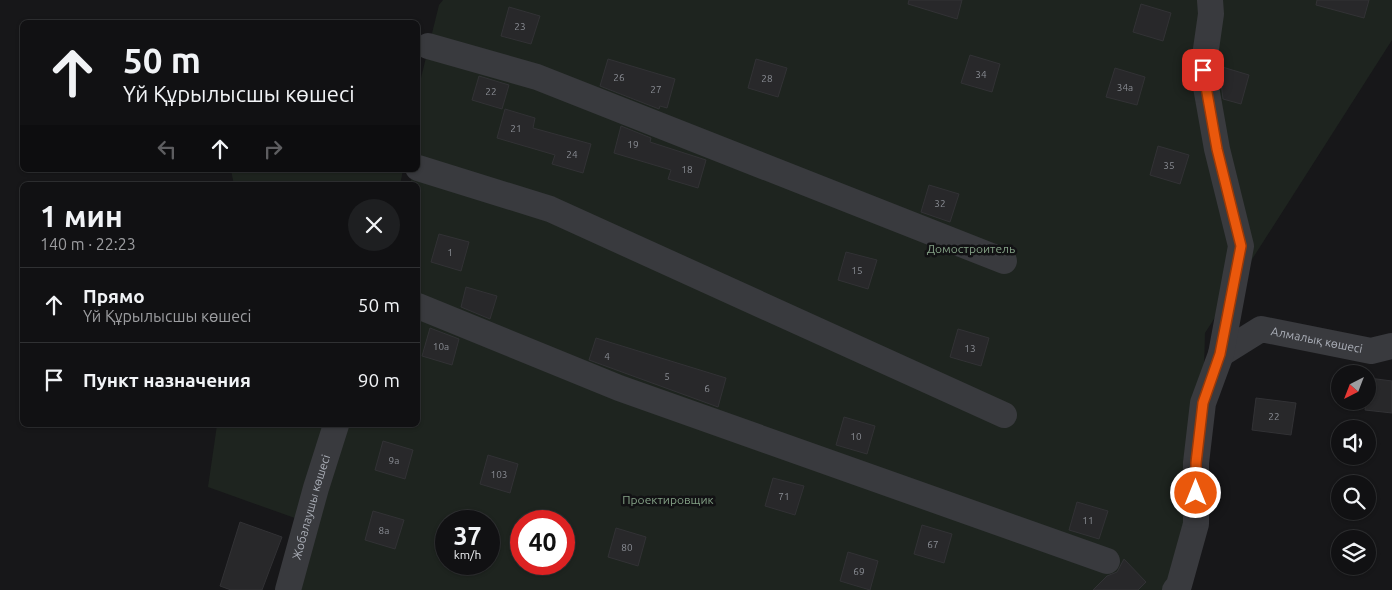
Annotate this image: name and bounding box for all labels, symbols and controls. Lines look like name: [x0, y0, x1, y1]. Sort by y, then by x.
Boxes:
house number: 23: [514, 21, 526, 32]
icon: ahead: [40, 40, 105, 105]
text: 50 m: [123, 40, 201, 80]
pin: [1182, 49, 1224, 91]
icon: arrive: [1189, 56, 1217, 84]
house number: 34: [975, 69, 987, 80]
house number: 26: [613, 72, 625, 83]
house number: 28: [761, 73, 773, 84]
text: Үй Құрылысшы көшесі: [123, 81, 355, 106]
house number: 34а: [1117, 82, 1133, 93]
house number: 27: [650, 84, 662, 95]
house number: 22: [485, 86, 497, 97]
house number: 21: [510, 123, 522, 134]
icon: left: [153, 135, 181, 163]
icon: ahead: [206, 135, 234, 163]
icon: right: [259, 135, 287, 163]
house number: 19: [627, 139, 639, 150]
house number: 24: [566, 149, 578, 160]
house number: 35: [1163, 160, 1175, 171]
house number: 18: [681, 164, 693, 175]
house number: 32: [934, 198, 946, 209]
text: 1 мин: [40, 199, 123, 233]
button: close: [348, 199, 400, 251]
text: 140 m · 22:23: [40, 235, 136, 253]
park label: Домостроитель: [927, 242, 1015, 255]
house number: 1: [447, 247, 453, 258]
house number: 15: [851, 265, 863, 276]
text: Прямо: [83, 285, 145, 307]
icon: ahead: [40, 291, 68, 319]
text: 50 m: [358, 294, 400, 316]
text: Үй Құрылысшы көшесі: [83, 307, 251, 325]
street label: Алмалық көшесі: [1270, 324, 1364, 355]
house number: 10а: [433, 341, 449, 352]
house number: 13: [964, 343, 976, 354]
house number: 4: [604, 351, 610, 362]
north arrow: [1331, 365, 1376, 410]
map controls: [1331, 365, 1376, 575]
icon: arrive: [40, 366, 68, 394]
text: Пункт назначения: [83, 369, 251, 391]
text: 90 m: [358, 369, 400, 391]
house number: 5: [664, 371, 670, 382]
house number: 6: [704, 383, 710, 394]
house number: 22: [1268, 411, 1280, 422]
button: sound: [1331, 420, 1376, 465]
house number: 10: [850, 431, 862, 442]
street label: Жобалаушы көшесі: [290, 453, 332, 561]
house number: 9а: [389, 455, 399, 466]
position arrow: [1169, 466, 1221, 518]
house number: 103: [491, 469, 507, 480]
button: search: [1331, 475, 1376, 520]
house number: 71: [778, 491, 790, 502]
park label: Проектировщик: [622, 493, 714, 506]
speed limit sign: 40: [510, 510, 575, 575]
house number: 11: [1082, 515, 1094, 526]
text: 37: [453, 522, 482, 550]
house number: 8а: [379, 525, 389, 536]
button: layers: [1331, 530, 1376, 575]
house number: 67: [927, 539, 939, 550]
house number: 80: [621, 542, 633, 553]
text: km/h: [454, 548, 481, 561]
house number: 69: [853, 566, 865, 577]

